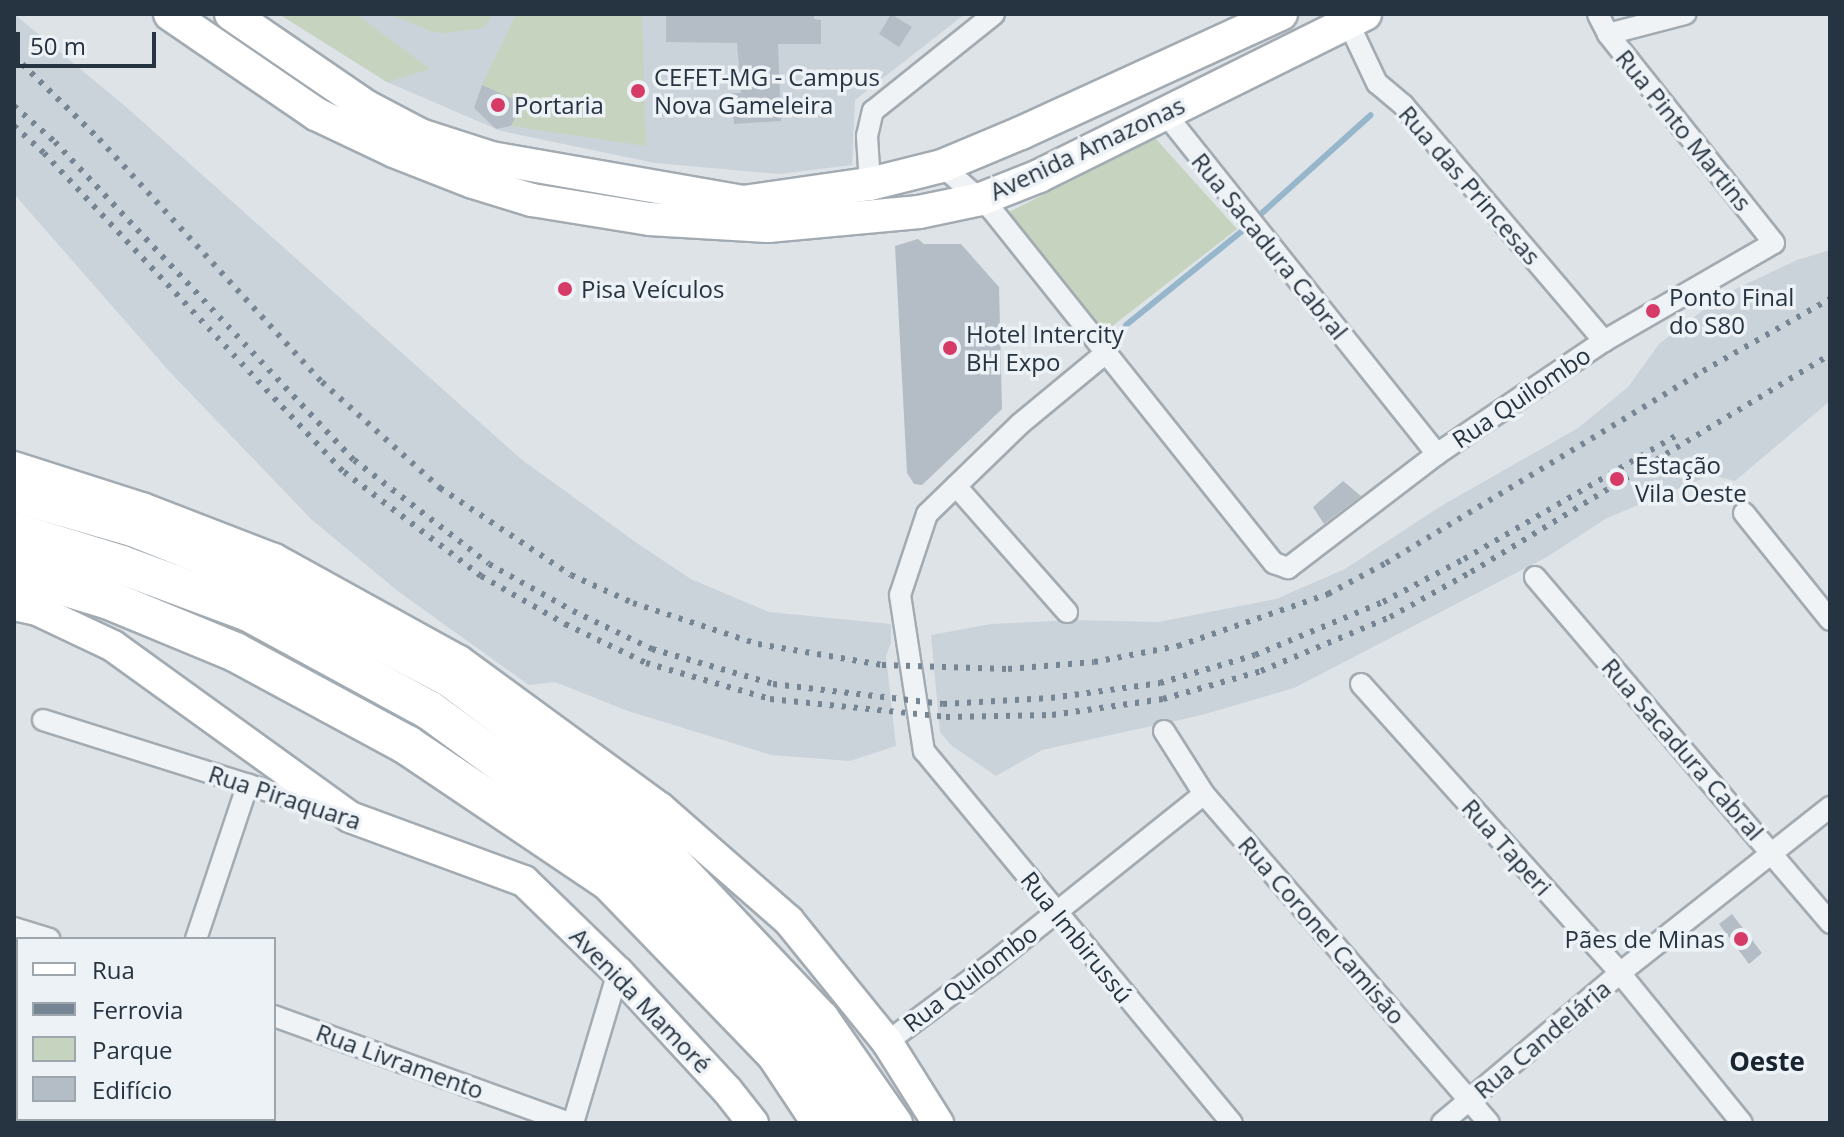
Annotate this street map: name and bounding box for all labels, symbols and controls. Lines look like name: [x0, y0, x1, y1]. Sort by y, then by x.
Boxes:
scale bar: [20, 16, 160, 66]
text: 50 m: [30, 29, 86, 62]
street label: Rua Pinto Martins: [1610, 44, 1758, 216]
place label: CEFET-MG - Campus Nova Gameleira: [654, 63, 880, 119]
marker: CEFET-MG - Campus Nova Gameleira: [629, 82, 647, 100]
street label: Avenida Amazonas: [985, 90, 1189, 206]
place label: Portaria: [514, 91, 604, 119]
marker: Portaria: [489, 96, 507, 114]
street label: Rua das Princesas: [1393, 100, 1547, 270]
street label: Rua Sacadura Cabral: [1186, 147, 1354, 345]
place label: Pisa Veículos: [581, 275, 724, 303]
marker: Pisa Veículos: [556, 280, 574, 298]
place label: Ponto Final do S80: [1669, 283, 1794, 339]
marker: Ponto Final do S80: [1644, 302, 1662, 320]
place label: Hotel Intercity BH Expo: [966, 320, 1124, 376]
marker: Hotel Intercity BH Expo: [941, 339, 959, 357]
street label: Rua Quilombo: [1446, 340, 1596, 454]
place label: Estação Vila Oeste: [1635, 451, 1747, 507]
marker: Estação Vila Oeste: [1606, 468, 1628, 490]
street label: Rua Sacadura Cabral: [1596, 652, 1770, 846]
street label: Rua Piraquara: [205, 759, 365, 835]
street label: Rua Taperi: [1456, 793, 1558, 901]
street label: Rua Coronel Camisão: [1233, 830, 1411, 1030]
street label: Rua Imbirussú: [1015, 865, 1139, 1009]
street label: Rua Quilombo: [897, 918, 1043, 1038]
street label: Avenida Mamoré: [564, 921, 718, 1079]
place label: Pães de Minas: [1565, 925, 1725, 953]
marker: Pães de Minas: [1732, 930, 1750, 948]
legend: [16, 937, 276, 1121]
text: Rua: [92, 953, 135, 986]
street label: Rua Candelária: [1468, 974, 1616, 1104]
text: Ferrovia: [92, 993, 183, 1026]
street label: Rua Livramento: [312, 1017, 488, 1105]
text: Parque: [92, 1033, 172, 1066]
district label: Oeste: [1729, 1046, 1805, 1078]
text: Edifício: [92, 1073, 172, 1106]

